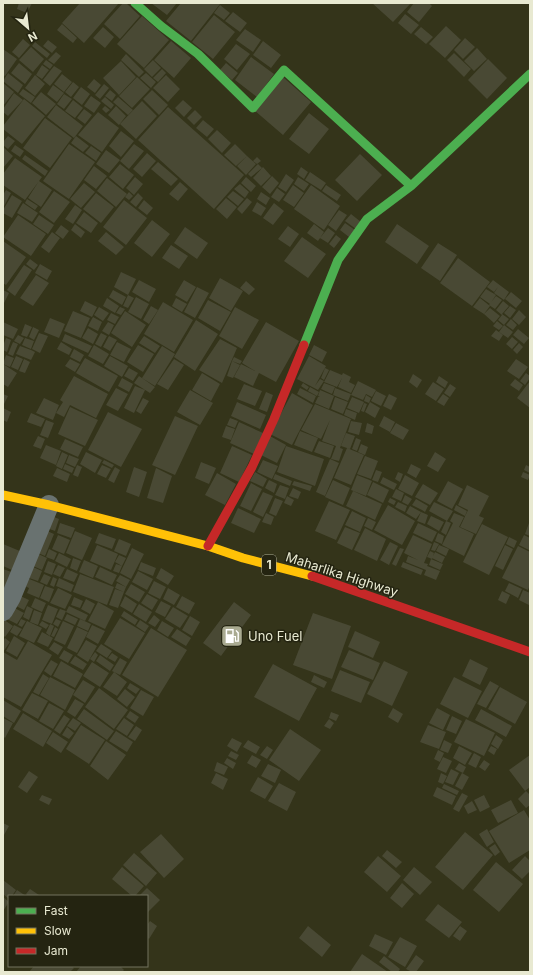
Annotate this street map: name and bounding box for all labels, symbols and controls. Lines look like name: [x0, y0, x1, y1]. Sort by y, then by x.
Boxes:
north arrow: [8, 8, 48, 48]
text: N: [26, 29, 40, 45]
street label: Maharlika Highway: [284, 548, 400, 600]
road number: 1: [262, 555, 276, 575]
fuel station icon: Uno Fuel: [219, 623, 245, 649]
place label: Uno Fuel: [248, 628, 302, 644]
legend: [8, 895, 148, 967]
text: Fast: [44, 903, 68, 918]
text: Slow: [44, 923, 72, 938]
text: Jam: [44, 943, 68, 958]

